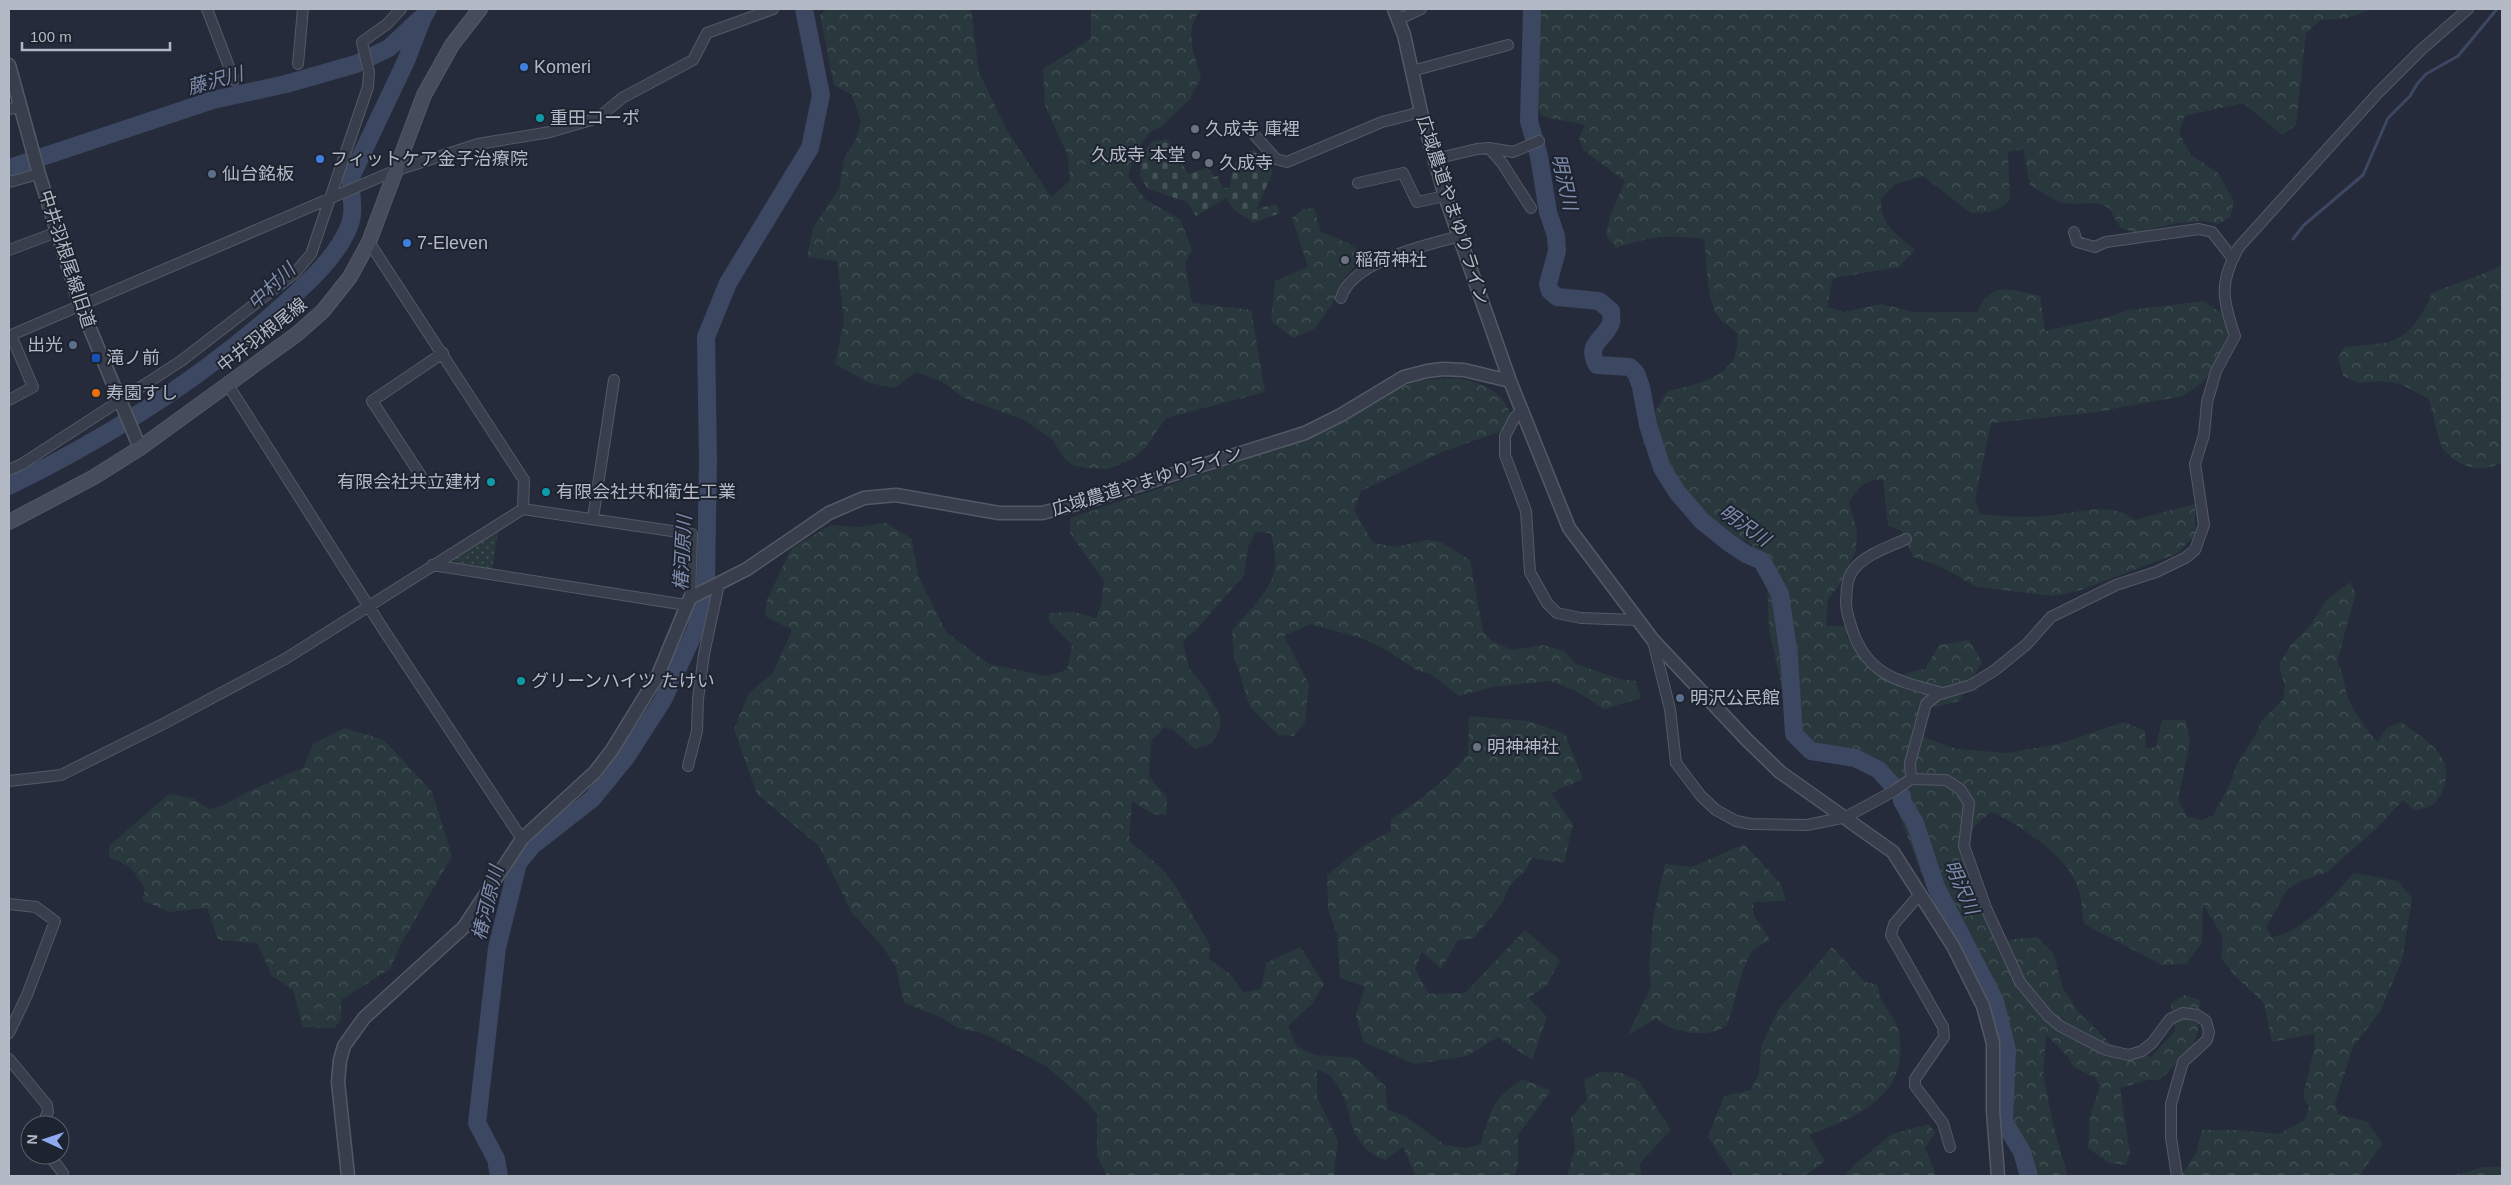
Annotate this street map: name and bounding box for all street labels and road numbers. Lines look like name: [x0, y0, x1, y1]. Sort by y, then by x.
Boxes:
street label: 広域農道やまゆりライン: [1413, 113, 1493, 307]
street label: 中井羽根尾線旧道: [35, 187, 99, 331]
street label: 中井羽根尾線: [213, 294, 311, 376]
street label: 広域農道やまゆりライン: [1049, 442, 1245, 520]

